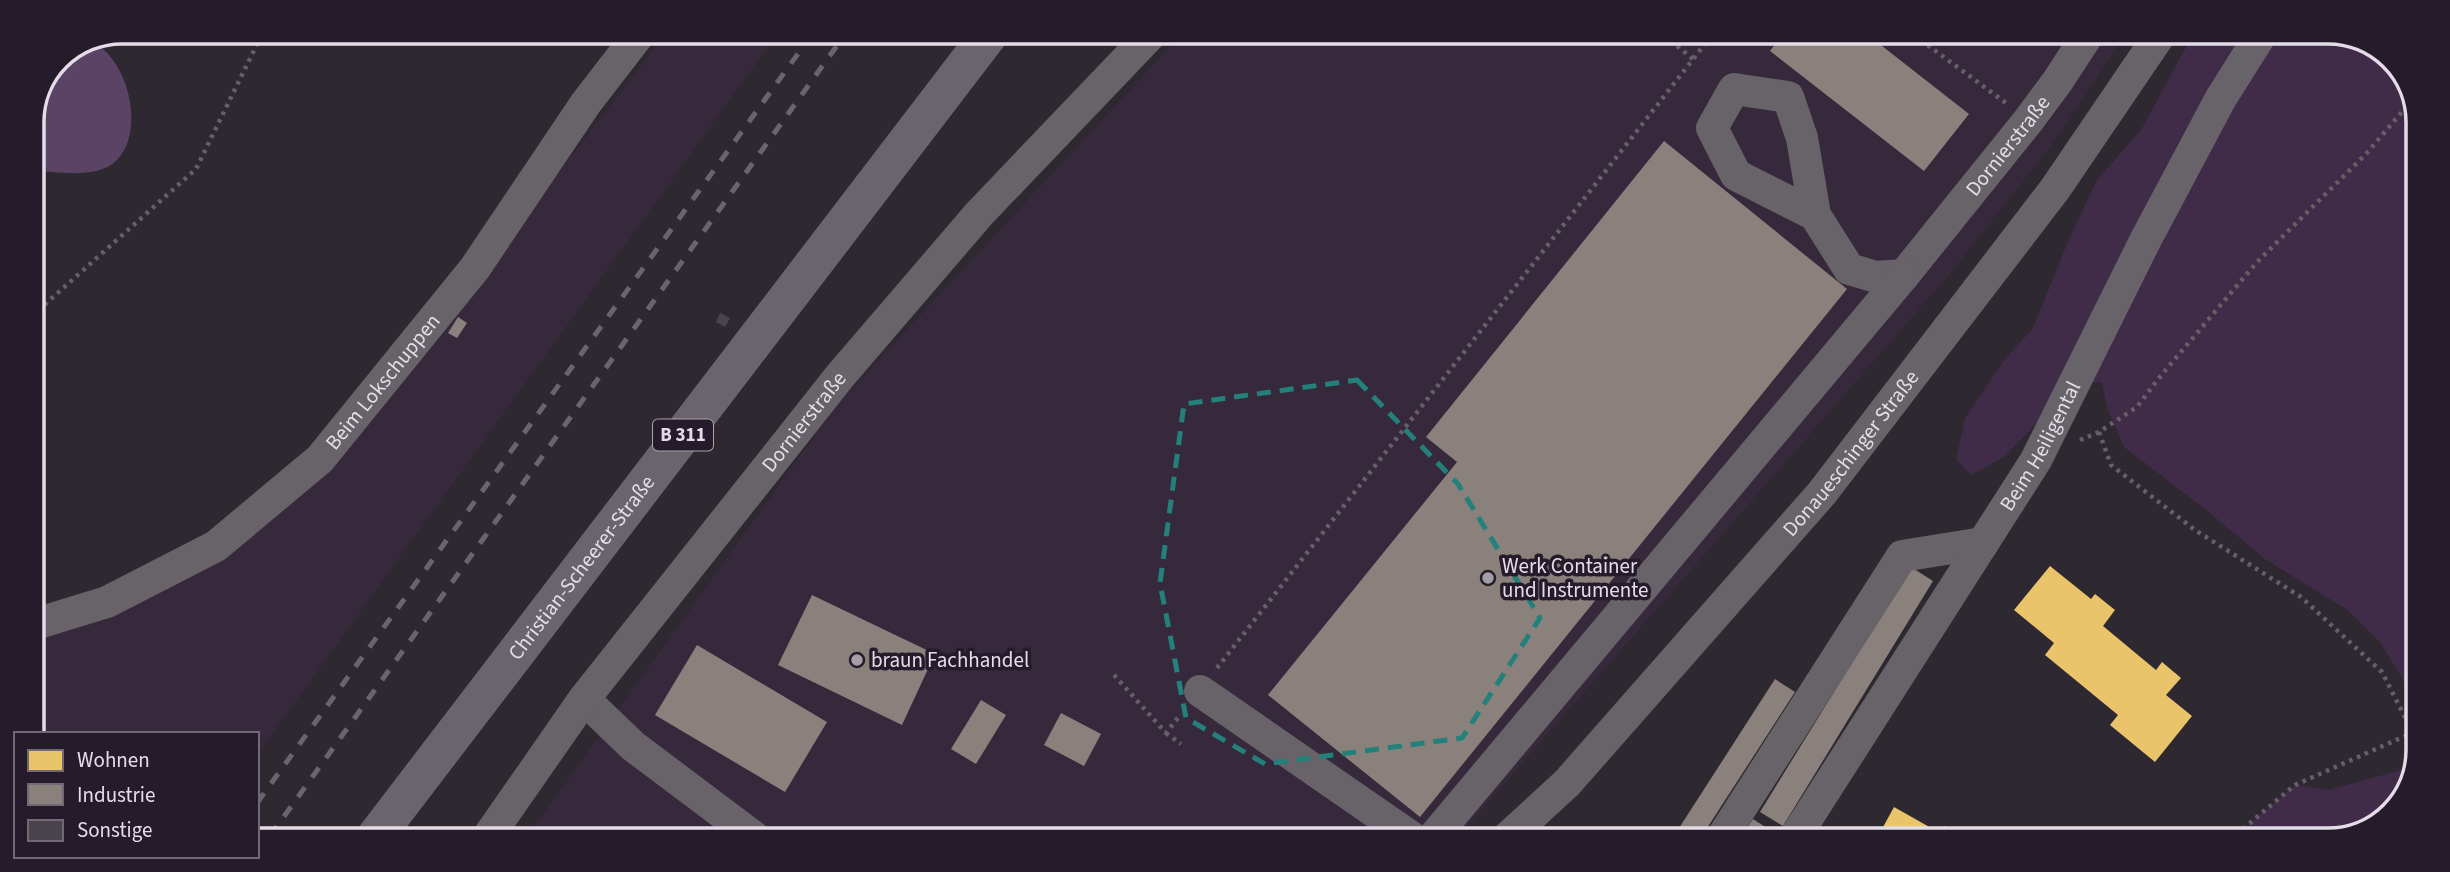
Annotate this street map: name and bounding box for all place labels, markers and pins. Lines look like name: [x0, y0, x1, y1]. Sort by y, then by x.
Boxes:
place label: Werk Container und Instrumente: [1502, 551, 1649, 605]
marker: Werk Container und Instrumente: [1480, 570, 1496, 586]
place label: braun Fachhandel: [871, 645, 1029, 675]
marker: braun Fachhandel: [849, 652, 865, 668]

